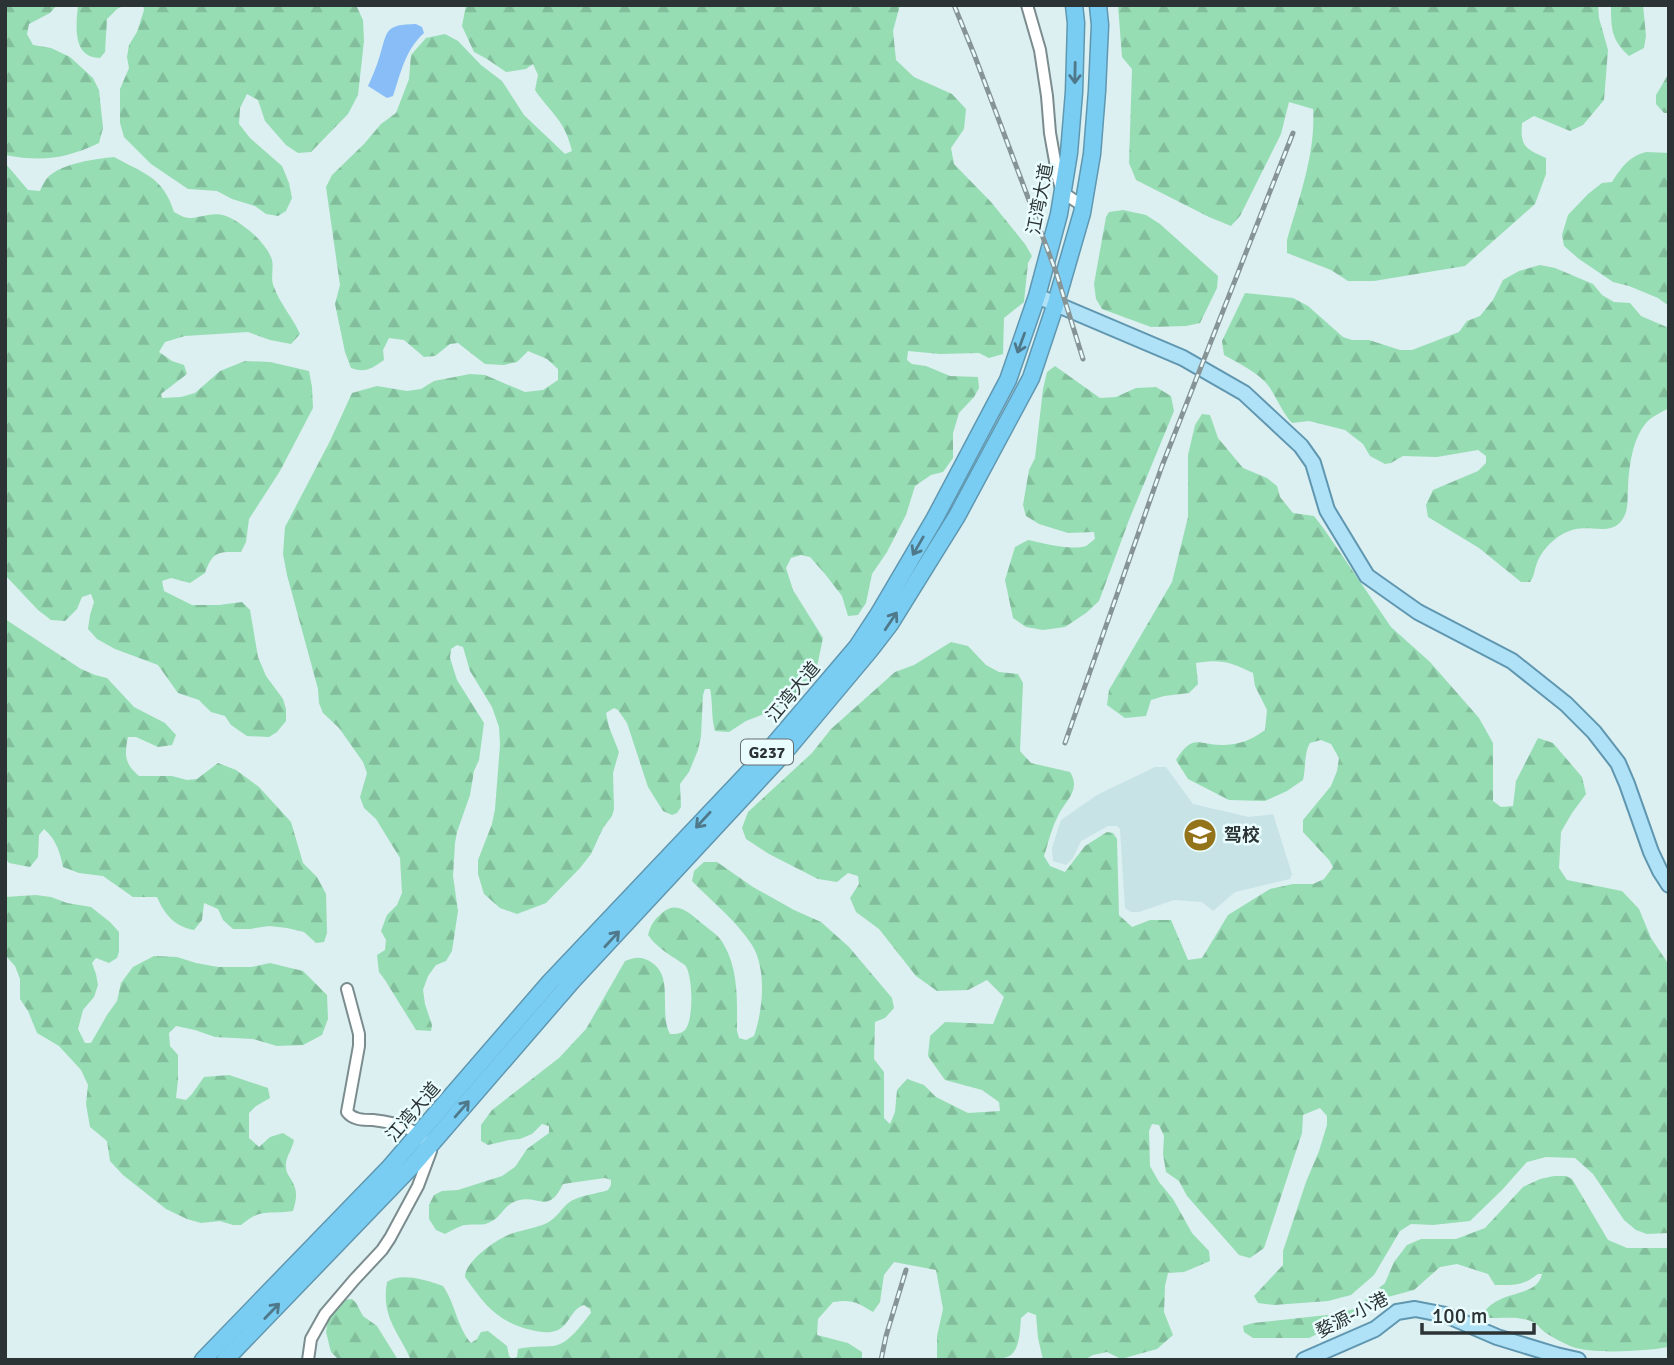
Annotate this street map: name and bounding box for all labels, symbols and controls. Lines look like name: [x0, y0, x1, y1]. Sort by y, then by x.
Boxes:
one-way arrow: [1068, 62, 1082, 85]
street label: 江湾大道: [1022, 162, 1058, 236]
one-way arrow: [1014, 332, 1026, 354]
one-way arrow: [911, 535, 925, 555]
one-way arrow: [884, 612, 899, 631]
street label: 江湾大道: [761, 657, 825, 727]
road number: G237: [741, 740, 793, 764]
one-way arrow: [695, 811, 712, 828]
school or university icon: 驾校: [1181, 816, 1219, 854]
place label: 驾校: [1224, 824, 1260, 846]
one-way arrow: [604, 930, 620, 948]
street label: 江湾大道: [381, 1078, 445, 1146]
one-way arrow: [454, 1101, 470, 1119]
street label: 婺源-小港: [1312, 1287, 1392, 1343]
scale bar: [1422, 1292, 1534, 1336]
one-way arrow: [264, 1303, 281, 1320]
text: 100 m: [1432, 1303, 1487, 1329]

